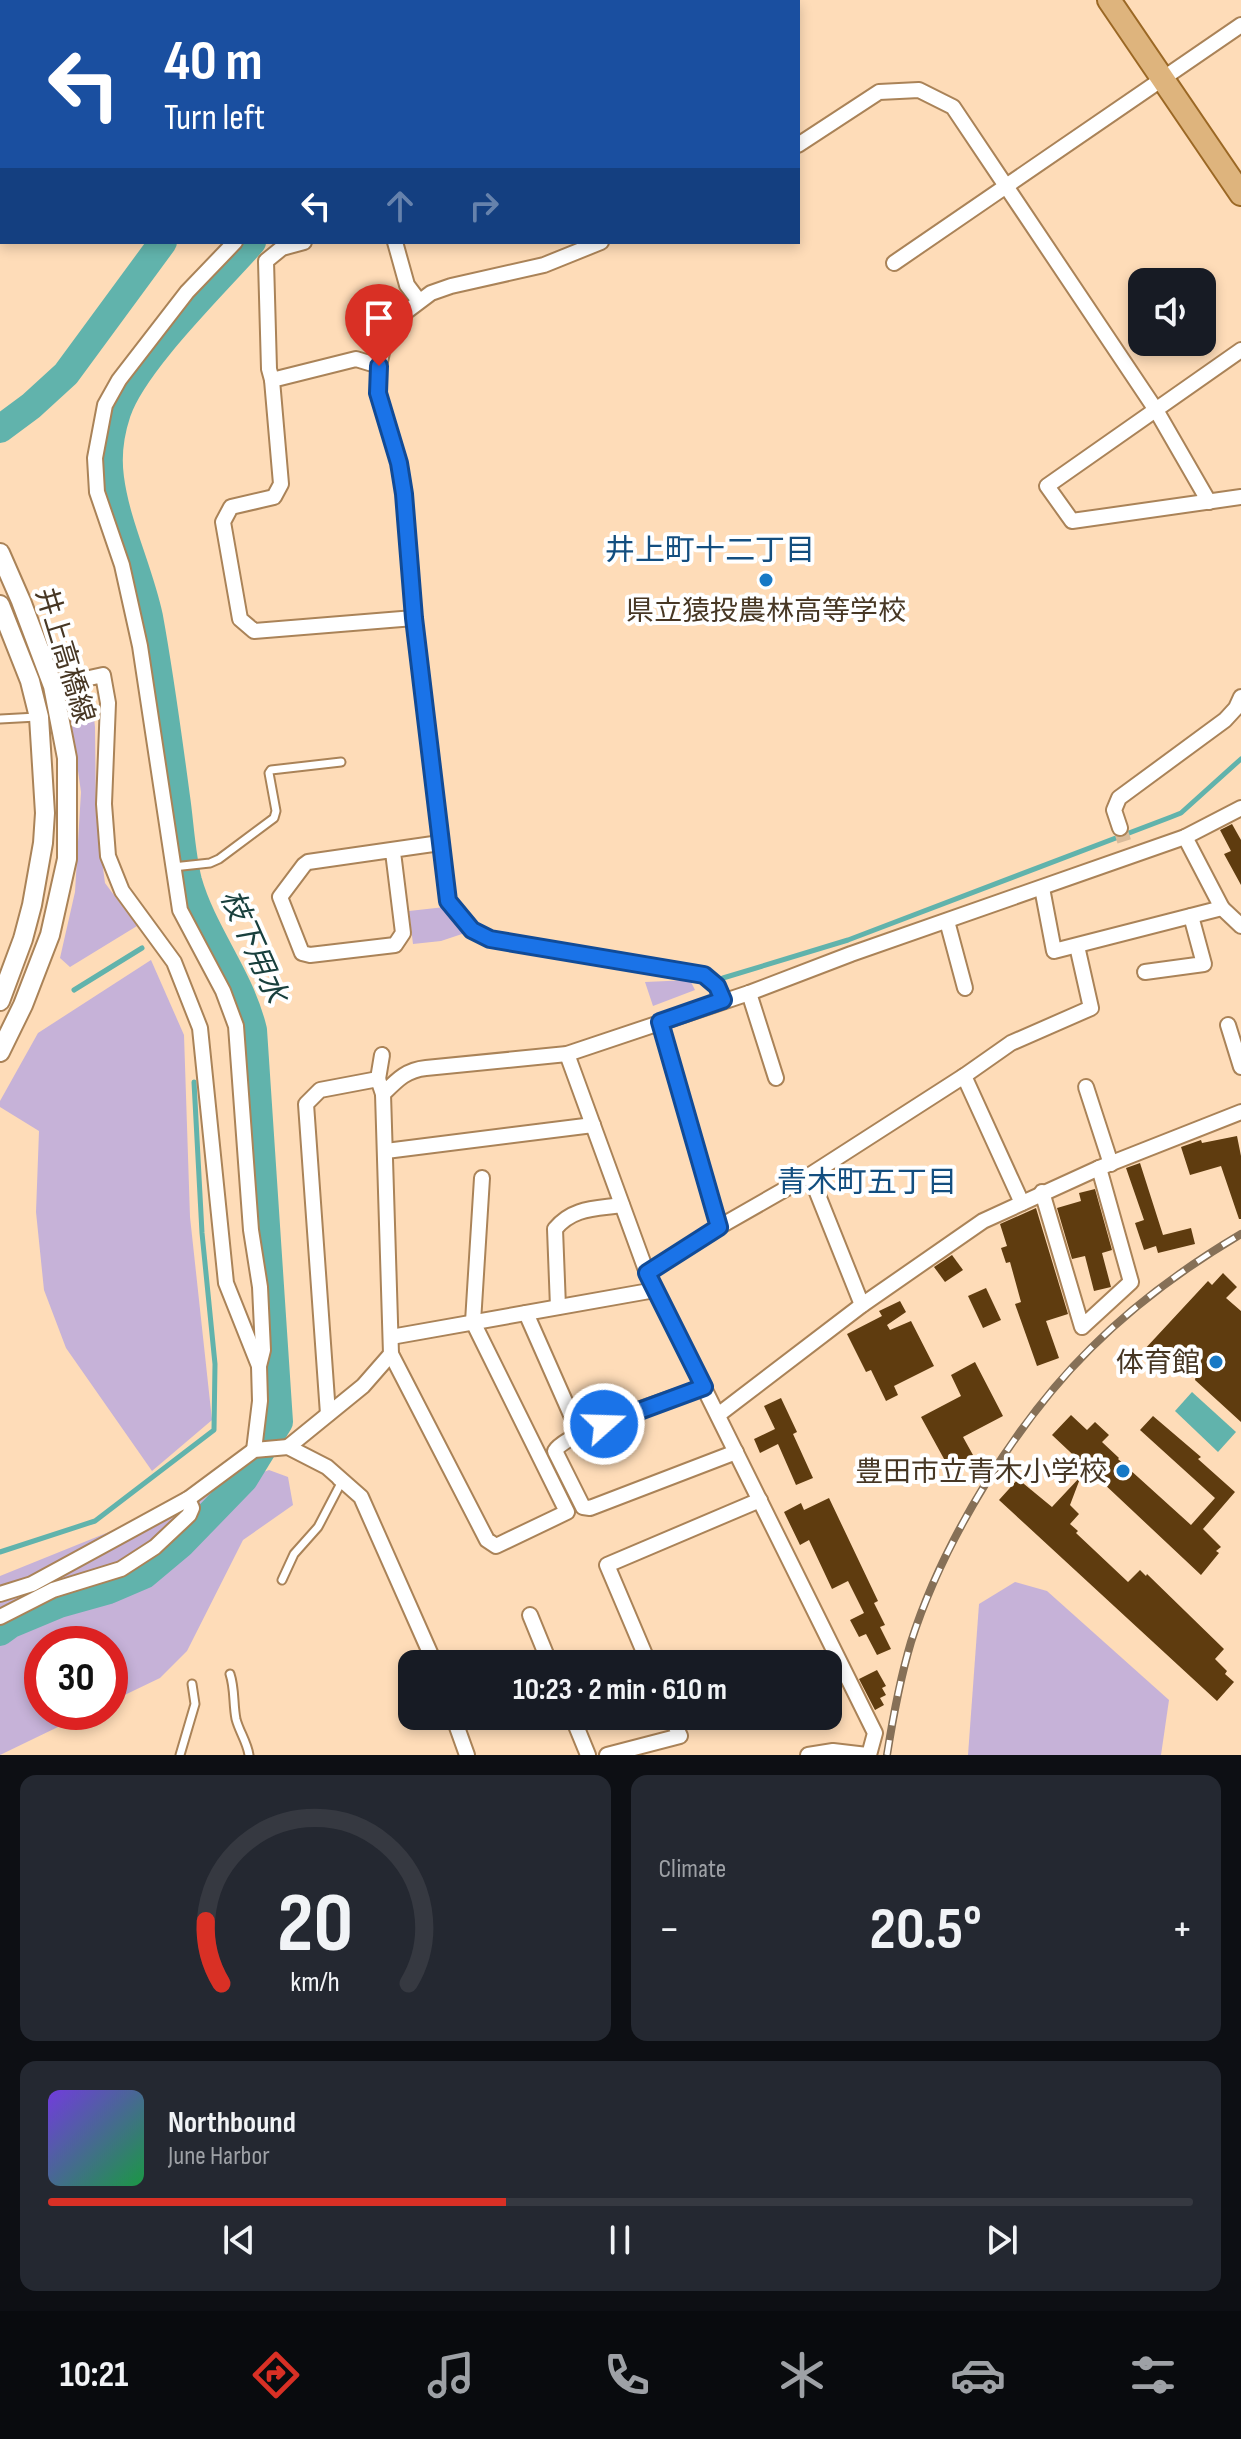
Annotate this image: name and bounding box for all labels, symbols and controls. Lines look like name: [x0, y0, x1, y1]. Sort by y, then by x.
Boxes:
text: 40 m: [164, 29, 263, 96]
icon: left: [32, 32, 136, 136]
text: Turn left: [164, 97, 265, 140]
icon: left: [294, 184, 338, 228]
icon: ahead: [378, 184, 422, 228]
icon: right: [462, 184, 506, 228]
map controls: [1128, 268, 1216, 356]
button: sound: [1128, 268, 1216, 356]
pin: [345, 284, 413, 366]
icon: arrive: [357, 296, 401, 340]
district label: 井上町十二丁目: [605, 533, 815, 569]
marker: 県立猿投農林高等学校: [757, 571, 775, 589]
street label: 井上高橋線: [28, 584, 101, 727]
place label: 県立猿投農林高等学校: [626, 595, 906, 628]
water label: 枝下用水: [212, 884, 295, 1011]
district label: 青木町五丁目: [777, 1165, 957, 1201]
place label: 体育館: [1116, 1347, 1200, 1380]
marker: 体育館: [1207, 1353, 1225, 1371]
position arrow: [562, 1382, 646, 1466]
place label: 豊田市立青木小学校: [855, 1456, 1107, 1489]
marker: 豊田市立青木小学校: [1114, 1462, 1132, 1480]
speed limit sign: 30: [24, 1626, 128, 1730]
text: 10:23 · 2 min · 610 m: [513, 1672, 727, 1708]
text: Climate: [659, 1854, 726, 1885]
text: 20: [277, 1875, 353, 1975]
text: 20.5°: [870, 1894, 982, 1966]
text: −: [659, 1903, 680, 1956]
text: +: [1171, 1903, 1193, 1956]
text: km/h: [291, 1965, 340, 2000]
text: Northbound: [168, 2105, 296, 2141]
text: June Harbor: [168, 2141, 270, 2172]
icon: previous: [217, 2218, 261, 2262]
icon: pause: [598, 2218, 642, 2262]
icon: next: [980, 2218, 1024, 2262]
icon: directions: [248, 2347, 304, 2403]
icon: music: [423, 2347, 479, 2403]
icon: phone: [599, 2347, 655, 2403]
icon: climate: [774, 2347, 830, 2403]
icon: car: [950, 2347, 1006, 2403]
icon: filters: [1125, 2347, 1181, 2403]
text: 10:21: [60, 2354, 128, 2397]

